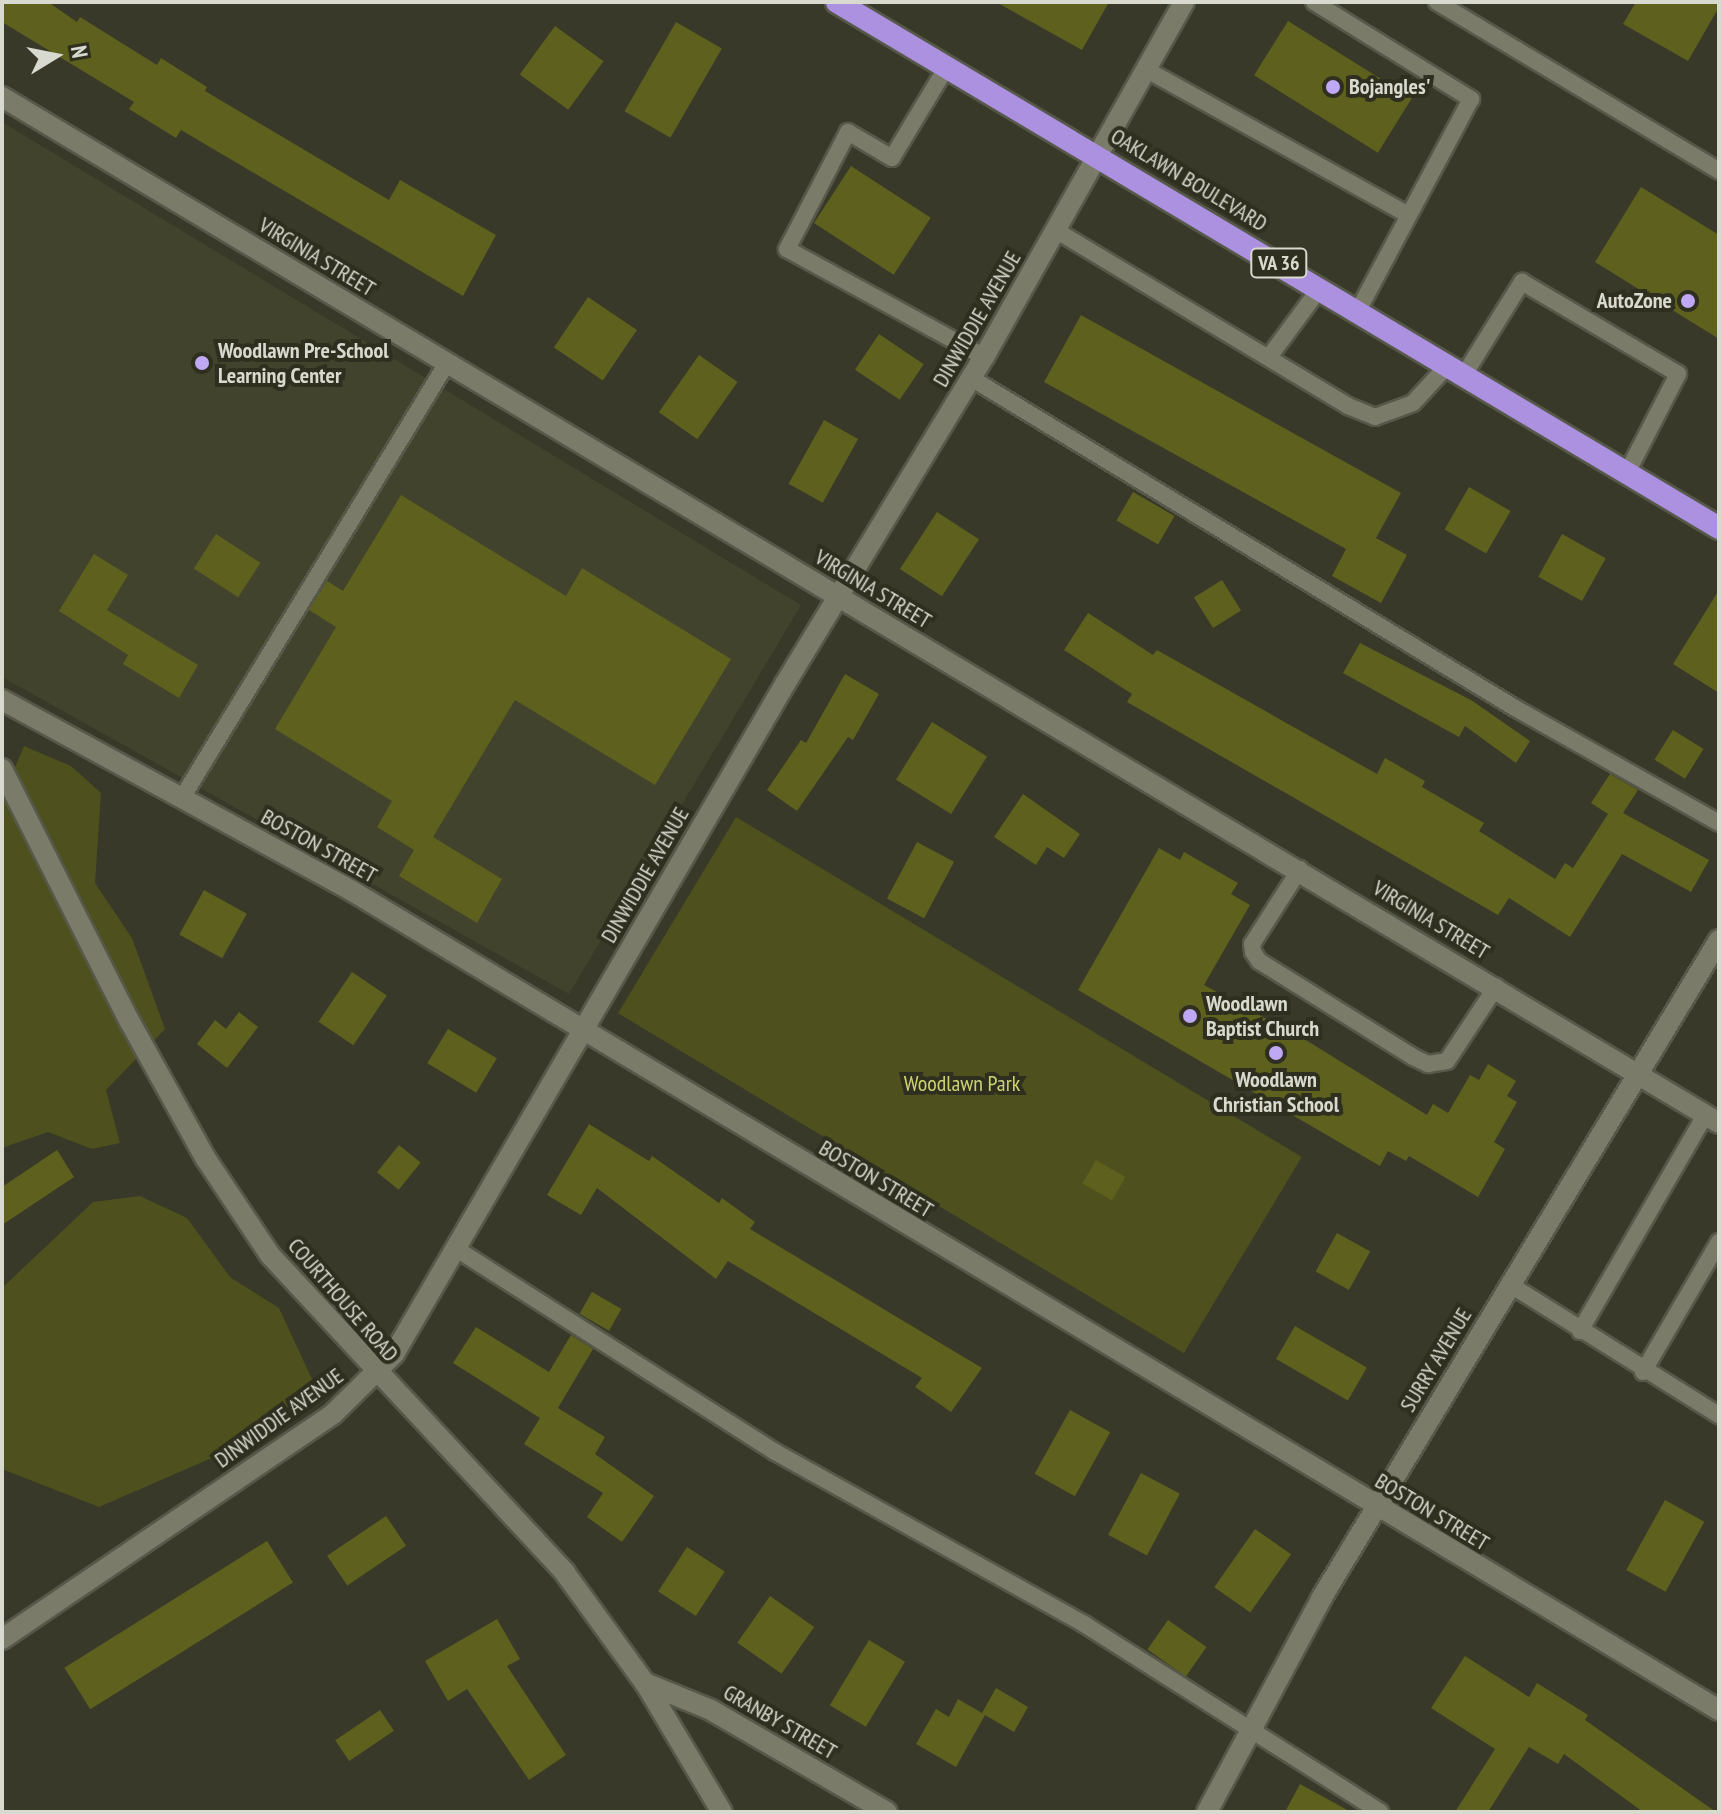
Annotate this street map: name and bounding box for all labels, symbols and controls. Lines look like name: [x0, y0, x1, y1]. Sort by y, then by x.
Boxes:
north arrow: [16, 16, 96, 96]
text: N: [65, 44, 94, 60]
place label: Bojangles': [1349, 74, 1430, 100]
marker: Bojangles': [1324, 78, 1342, 96]
street label: OAKLAWN BOULEVARD: [1106, 123, 1272, 237]
street label: VIRGINIA STREET: [254, 212, 380, 302]
street label: DINWIDDIE AVENUE: [927, 246, 1027, 392]
road number: VA 36: [1249, 247, 1309, 279]
place label: AutoZone: [1597, 288, 1672, 314]
marker: AutoZone: [1679, 292, 1697, 310]
place label: Woodlawn Pre-School Learning Center: [218, 337, 389, 388]
marker: Woodlawn Pre-School Learning Center: [193, 354, 211, 372]
street label: VIRGINIA STREET: [810, 544, 936, 634]
street label: DINWIDDIE AVENUE: [595, 802, 695, 948]
street label: BOSTON STREET: [257, 803, 381, 889]
street label: VIRGINIA STREET: [1368, 875, 1494, 965]
place label: Woodlawn Baptist Church: [1206, 990, 1319, 1042]
marker: Woodlawn Baptist Church: [1181, 1007, 1199, 1025]
marker: Woodlawn Christian School: [1267, 1044, 1285, 1062]
place label: Woodlawn Christian School: [1213, 1066, 1339, 1118]
park label: Woodlawn Park: [904, 1071, 1020, 1097]
street label: BOSTON STREET: [814, 1135, 938, 1223]
street label: COURTHOUSE ROAD: [282, 1233, 404, 1367]
street label: SURRY AVENUE: [1394, 1303, 1478, 1417]
street label: DINWIDDIE AVENUE: [209, 1362, 349, 1474]
street label: BOSTON STREET: [1370, 1468, 1494, 1556]
street label: GRANBY STREET: [719, 1679, 841, 1765]

